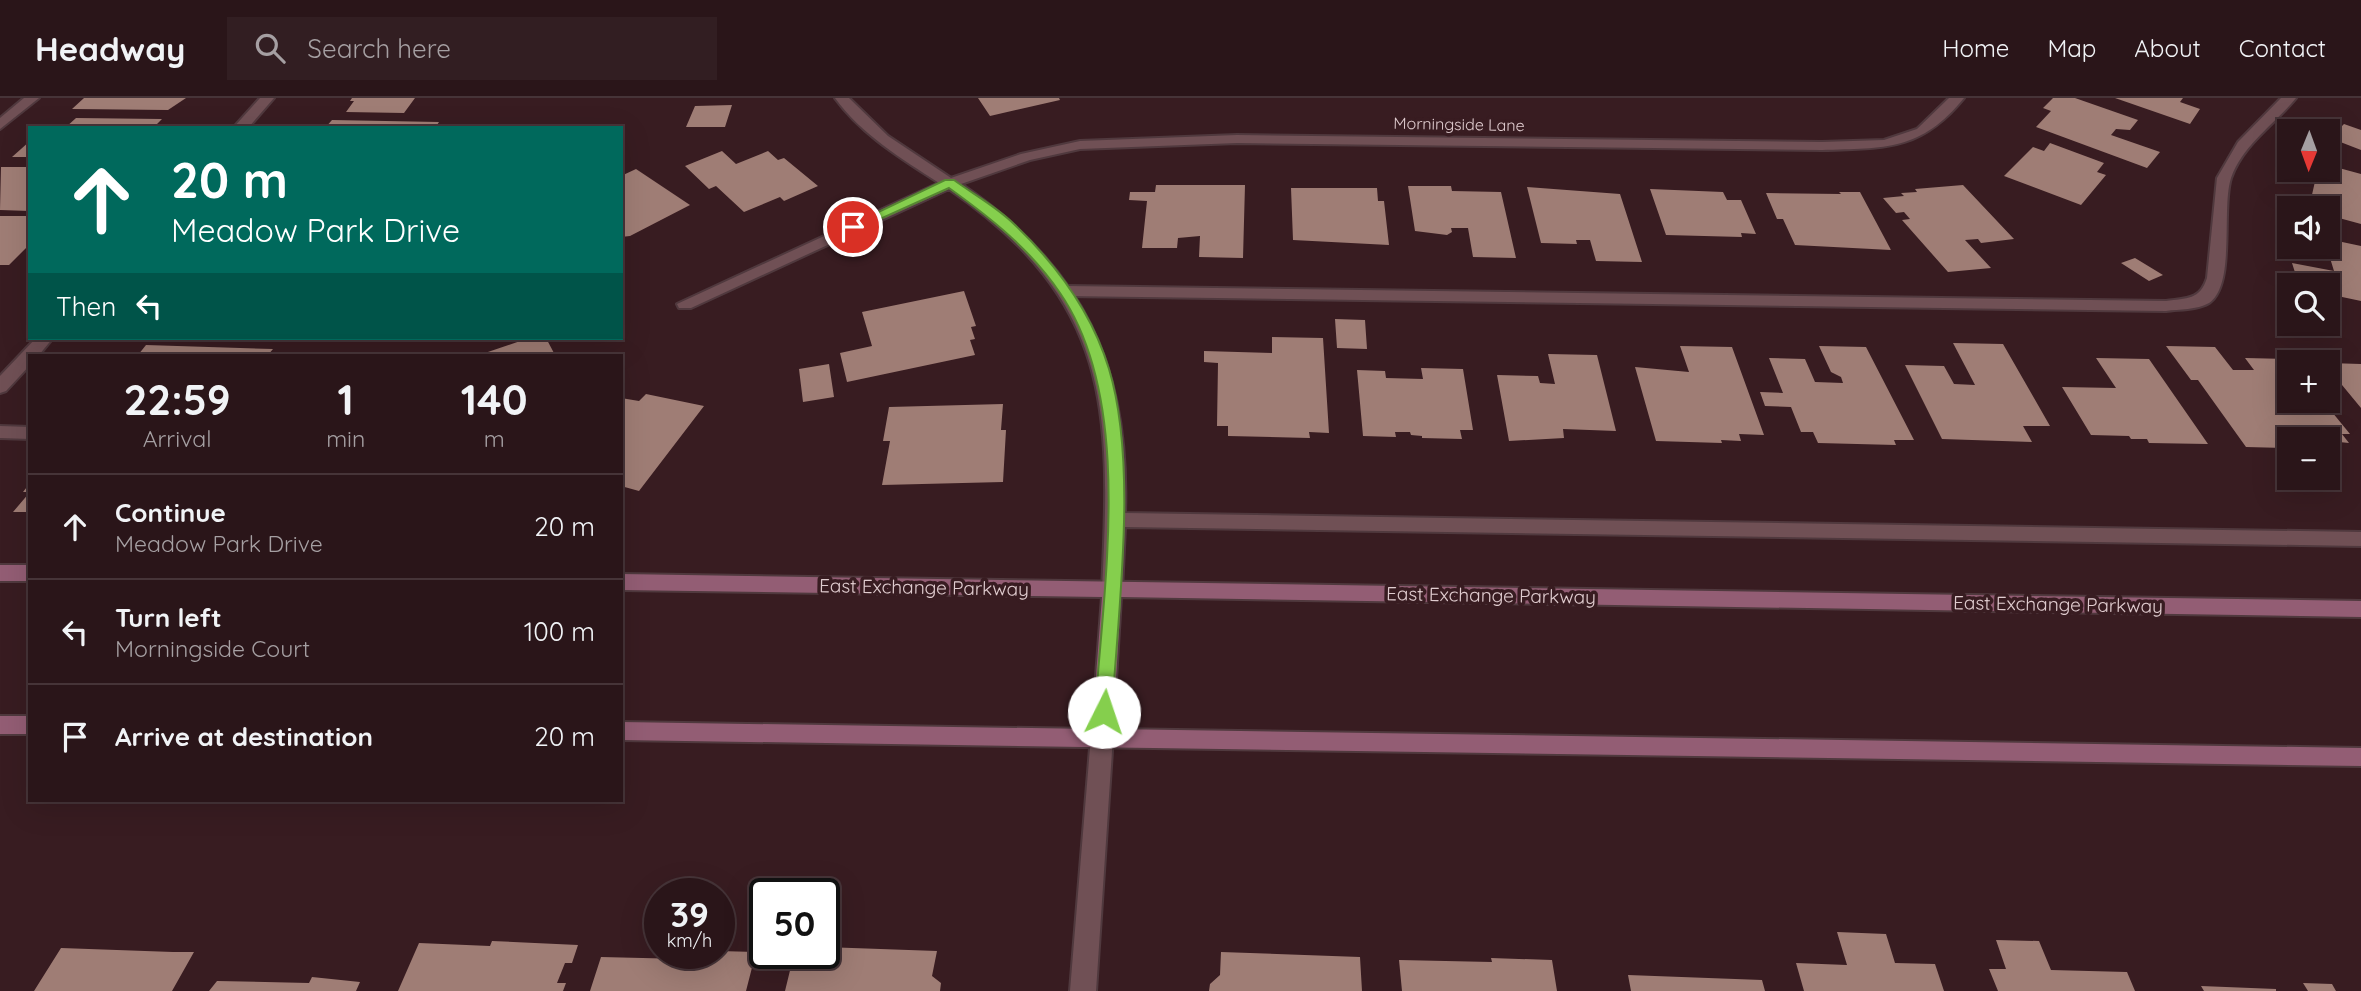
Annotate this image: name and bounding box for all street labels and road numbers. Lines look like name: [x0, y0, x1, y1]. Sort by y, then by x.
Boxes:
street label: Morningside Lane: [1393, 113, 1525, 135]
street label: East Exchange Parkway: [819, 573, 1029, 601]
street label: East Exchange Parkway: [1386, 581, 1596, 609]
street label: East Exchange Parkway: [1953, 590, 2163, 618]

